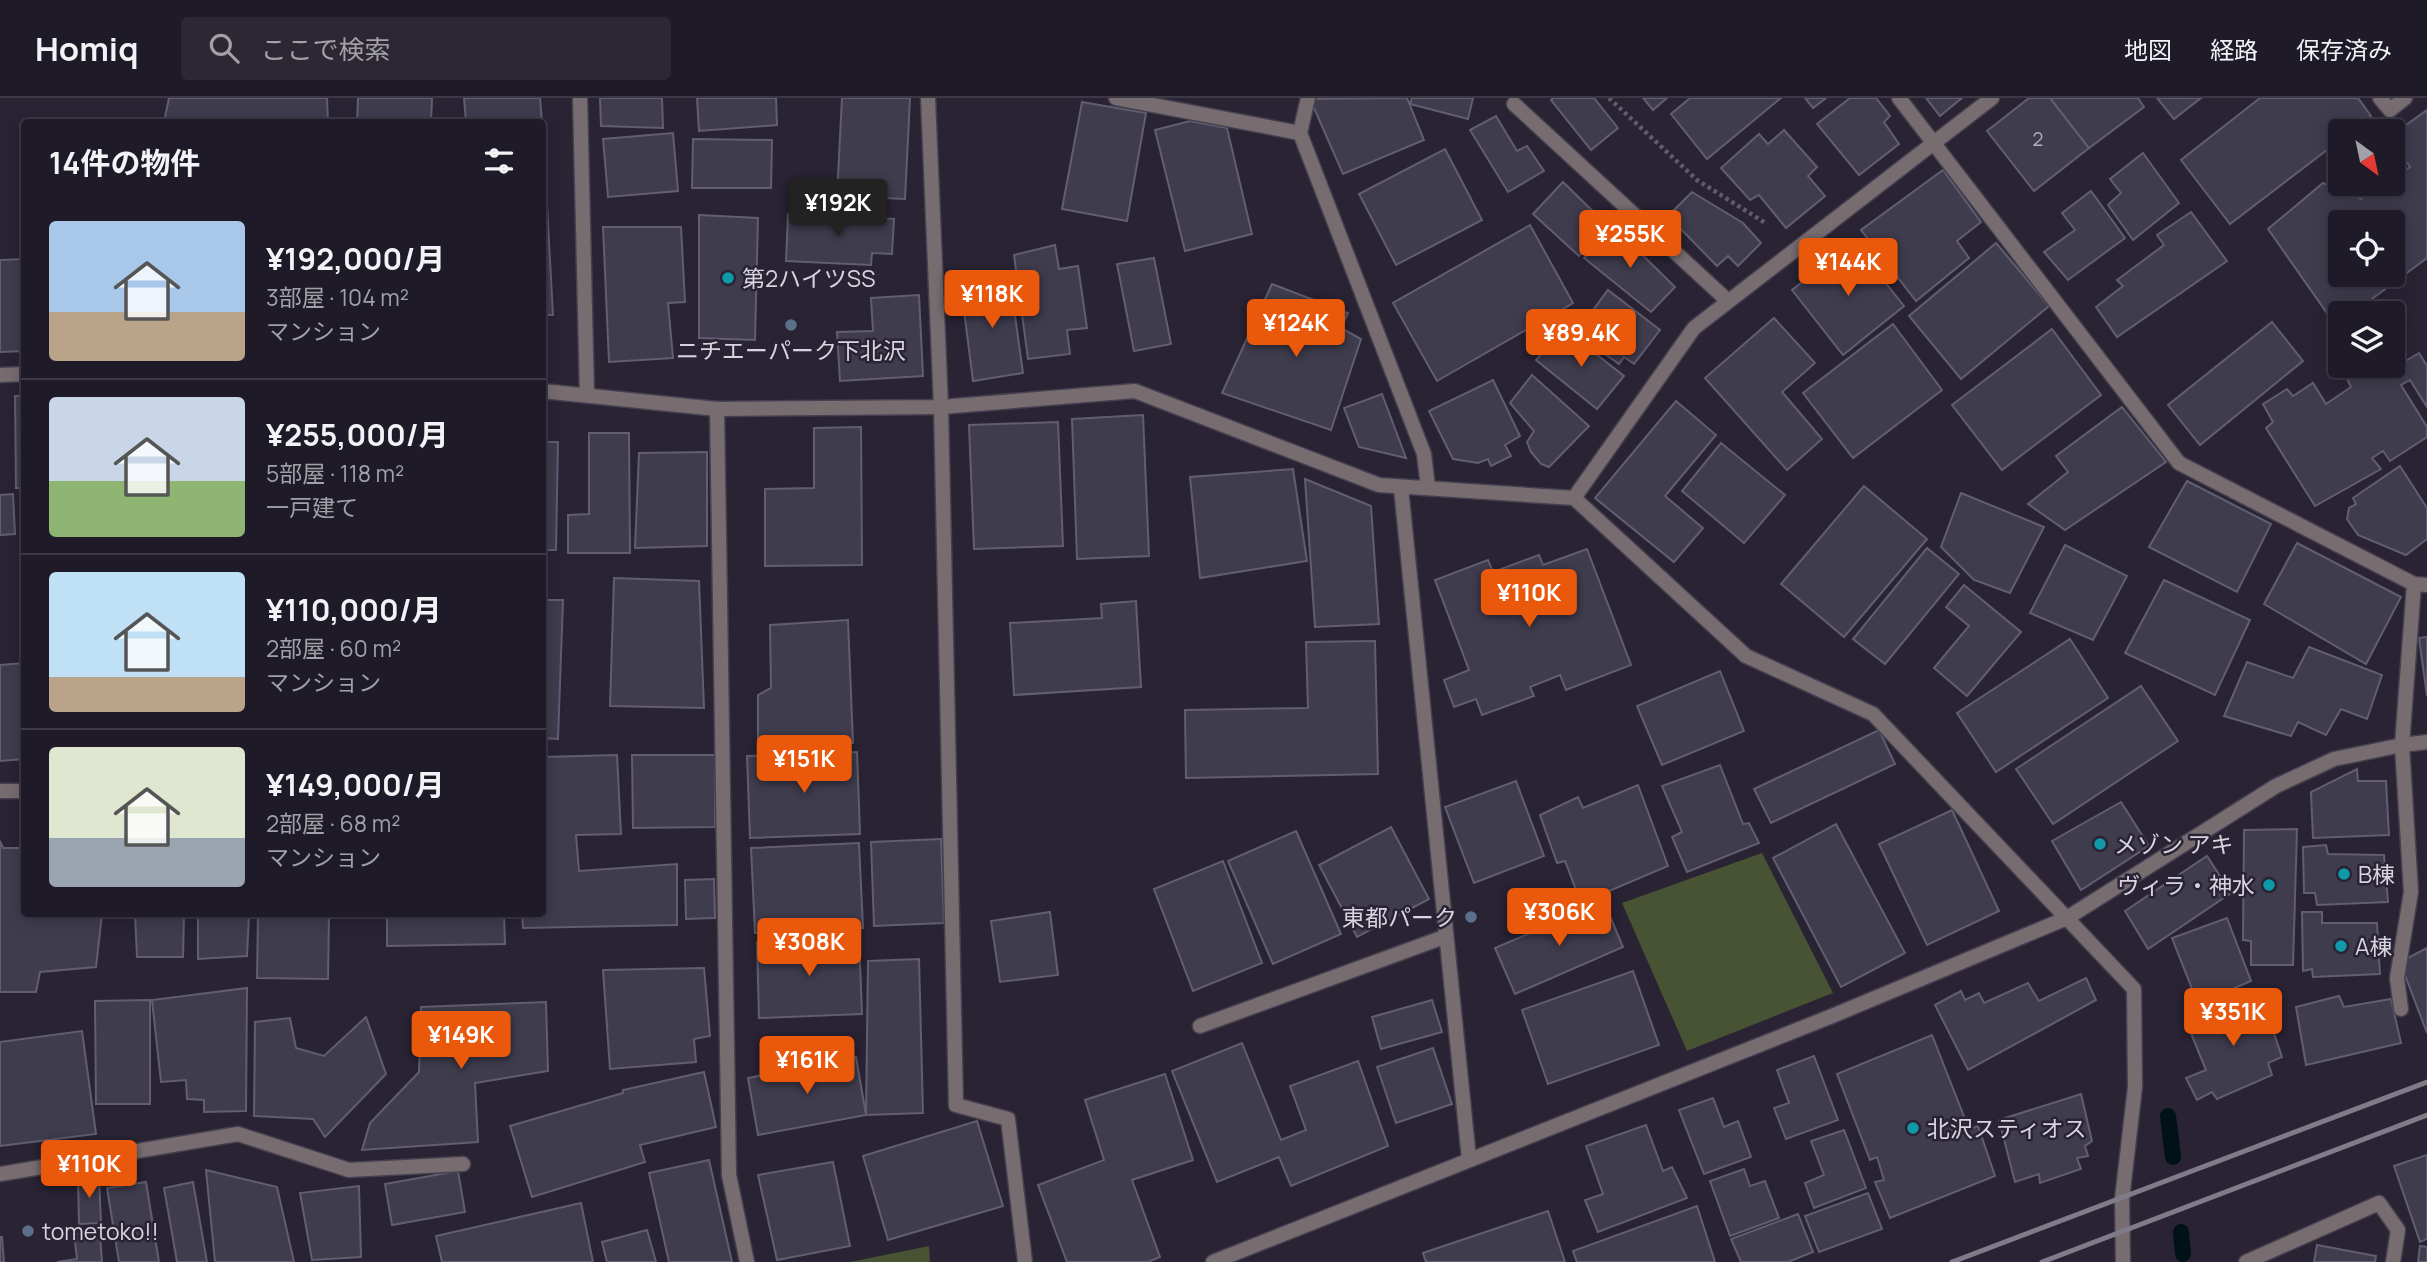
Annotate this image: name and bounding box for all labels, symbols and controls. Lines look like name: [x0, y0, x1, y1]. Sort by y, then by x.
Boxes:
search box: [181, 17, 671, 80]
text: Homiq: [35, 26, 139, 71]
icon: search: [205, 29, 243, 67]
text: ここで検索: [261, 31, 391, 67]
text: 地図: [2124, 33, 2172, 66]
text: 経路: [2210, 33, 2258, 66]
text: 保存済み: [2296, 33, 2392, 66]
north arrow: [2328, 119, 2404, 196]
map controls: [2328, 119, 2405, 378]
house number: 2: [2033, 126, 2043, 152]
text: 14件の物件: [49, 142, 200, 183]
icon: filters: [480, 142, 518, 180]
pin: ¥192K: [789, 180, 887, 239]
text: ¥192K: [804, 186, 872, 218]
button: locate: [2328, 210, 2405, 287]
pin: ¥255K: [1581, 211, 1679, 270]
text: ¥255K: [1595, 217, 1665, 249]
text: ¥192,000/月: [266, 238, 445, 279]
pin: ¥144K: [1799, 238, 1897, 298]
text: ¥144K: [1815, 245, 1881, 277]
icon: home: [105, 249, 189, 333]
place label: 第2ハイツSS: [742, 262, 875, 294]
marker: 第2ハイツSS: [720, 270, 736, 286]
pin: ¥118K: [943, 271, 1041, 330]
text: ¥118K: [960, 277, 1024, 309]
text: 3部屋 · 104 m²: [266, 281, 409, 313]
pin: ¥124K: [1247, 300, 1345, 359]
button: layers: [2328, 301, 2405, 378]
text: ¥124K: [1263, 306, 1329, 338]
pin: ¥89.4K: [1524, 310, 1638, 369]
text: マンション: [266, 315, 381, 347]
text: ¥89.4K: [1542, 316, 1620, 348]
marker: ニチエーパーク下北沢: [783, 317, 799, 333]
place label: ニチエーパーク下北沢: [676, 334, 906, 366]
text: ¥255,000/月: [266, 414, 449, 455]
icon: home: [105, 425, 189, 509]
text: 5部屋 · 118 m²: [266, 457, 404, 489]
text: 一戸建て: [266, 491, 358, 523]
pin: ¥110K: [1480, 570, 1578, 629]
text: ¥110K: [1497, 576, 1561, 608]
text: ¥110,000/月: [266, 589, 442, 630]
icon: home: [105, 600, 189, 684]
text: 2部屋 · 60 m²: [266, 632, 401, 664]
text: マンション: [266, 666, 381, 698]
pin: ¥151K: [755, 736, 853, 795]
text: ¥151K: [773, 742, 835, 774]
text: ¥149,000/月: [266, 764, 445, 805]
icon: home: [105, 775, 189, 859]
text: 2部屋 · 68 m²: [266, 807, 400, 839]
place label: メゾン アキ: [2114, 828, 2234, 860]
marker: メゾン アキ: [2092, 836, 2108, 852]
text: マンション: [266, 841, 381, 873]
place label: B棟: [2358, 858, 2395, 890]
marker: B棟: [2336, 866, 2352, 882]
place label: ヴィラ・神水: [2117, 869, 2255, 901]
marker: ヴィラ・神水: [2261, 877, 2277, 893]
pin: ¥306K: [1510, 888, 1608, 948]
text: ¥306K: [1523, 895, 1595, 927]
place label: 東都パーク: [1342, 901, 1457, 933]
marker: 東都パーク: [1463, 909, 1479, 925]
pin: ¥308K: [760, 918, 858, 978]
text: ¥308K: [773, 925, 845, 957]
place label: A棟: [2355, 930, 2393, 962]
marker: A棟: [2333, 938, 2349, 954]
pin: ¥351K: [2184, 988, 2282, 1048]
text: ¥351K: [2200, 995, 2266, 1027]
pin: ¥149K: [412, 1012, 510, 1071]
text: ¥149K: [428, 1018, 494, 1050]
pin: ¥161K: [758, 1037, 856, 1096]
text: ¥161K: [775, 1043, 839, 1075]
place label: 北沢スティオス: [1927, 1112, 2087, 1144]
marker: 北沢スティオス: [1905, 1120, 1921, 1136]
pin: ¥110K: [40, 1140, 138, 1200]
text: ¥110K: [57, 1147, 121, 1179]
place label: tometoko!!: [42, 1215, 159, 1247]
marker: tometoko!!: [20, 1223, 36, 1239]

